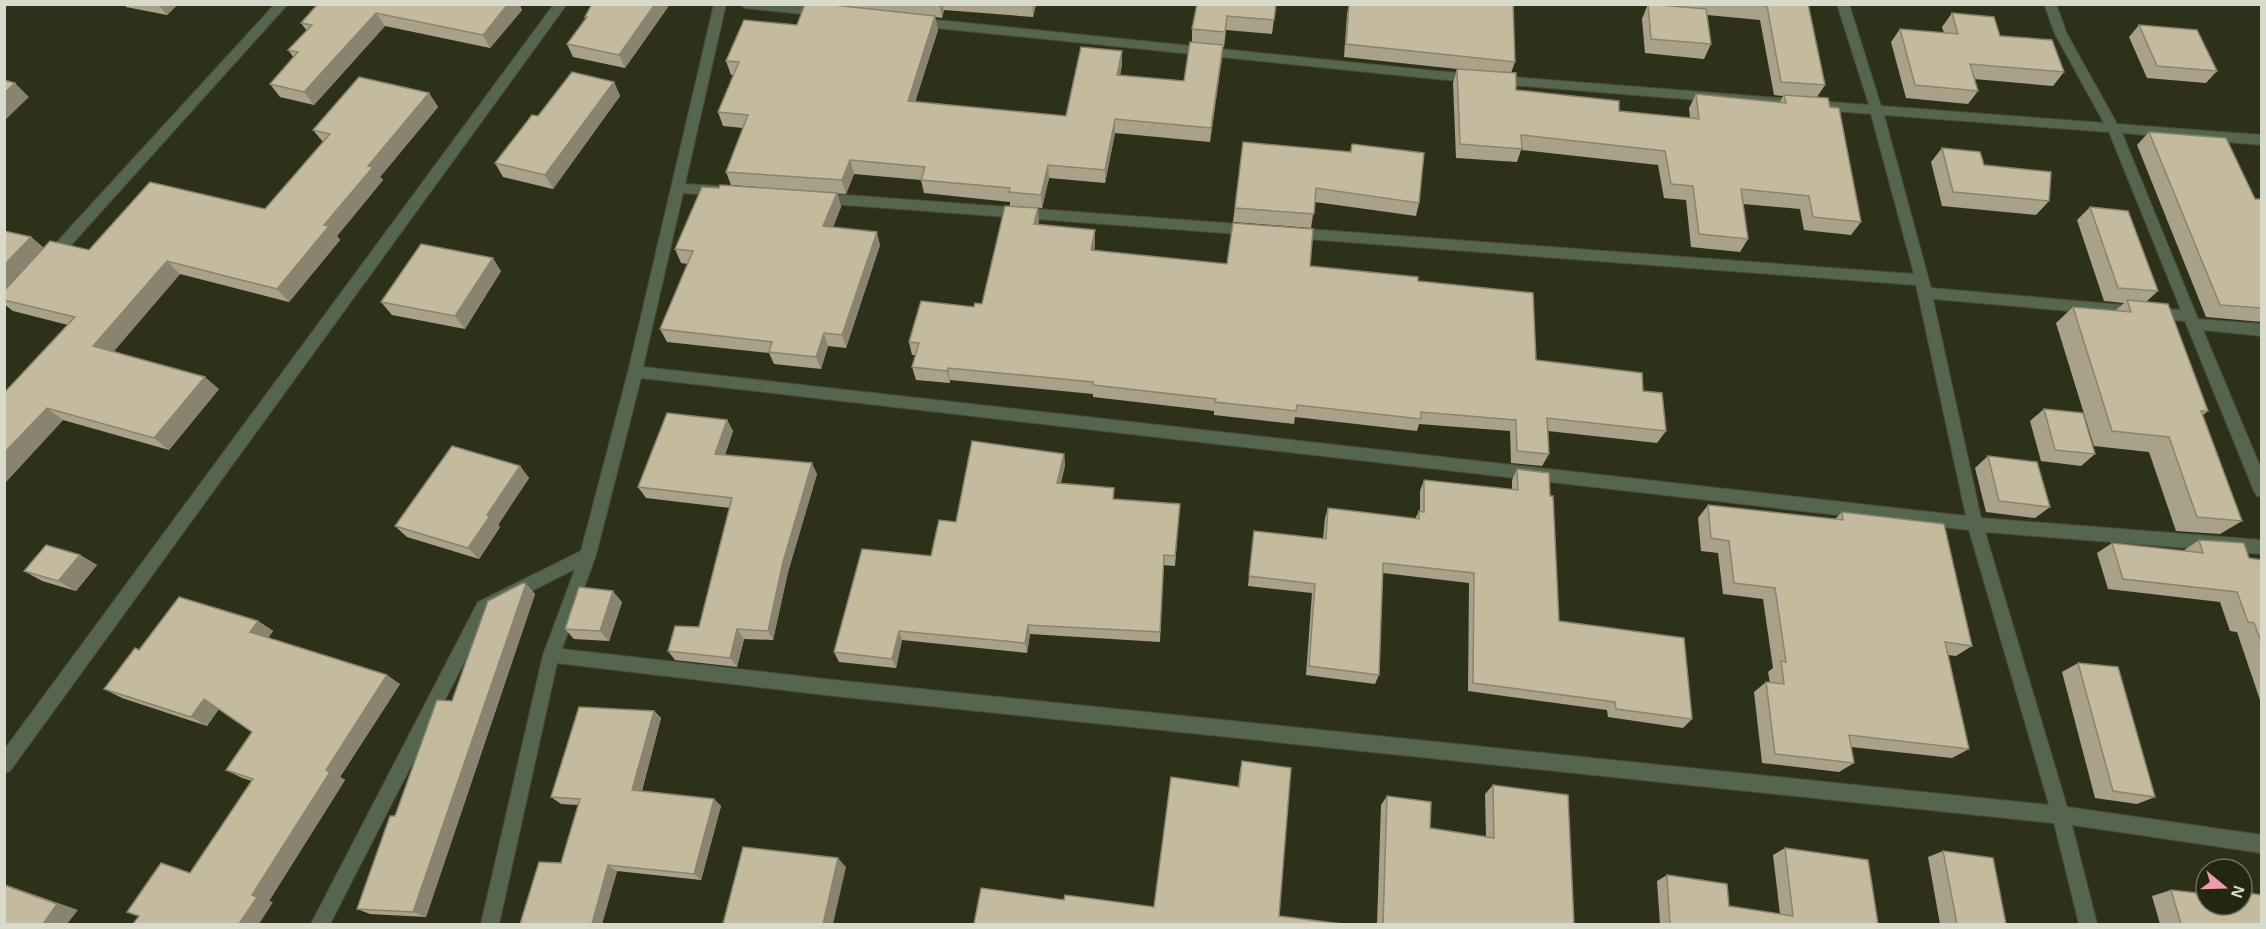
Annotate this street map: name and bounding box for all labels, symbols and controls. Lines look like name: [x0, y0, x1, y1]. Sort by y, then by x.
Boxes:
north arrow: [2194, 857, 2254, 917]
text: N: [2228, 883, 2248, 900]

